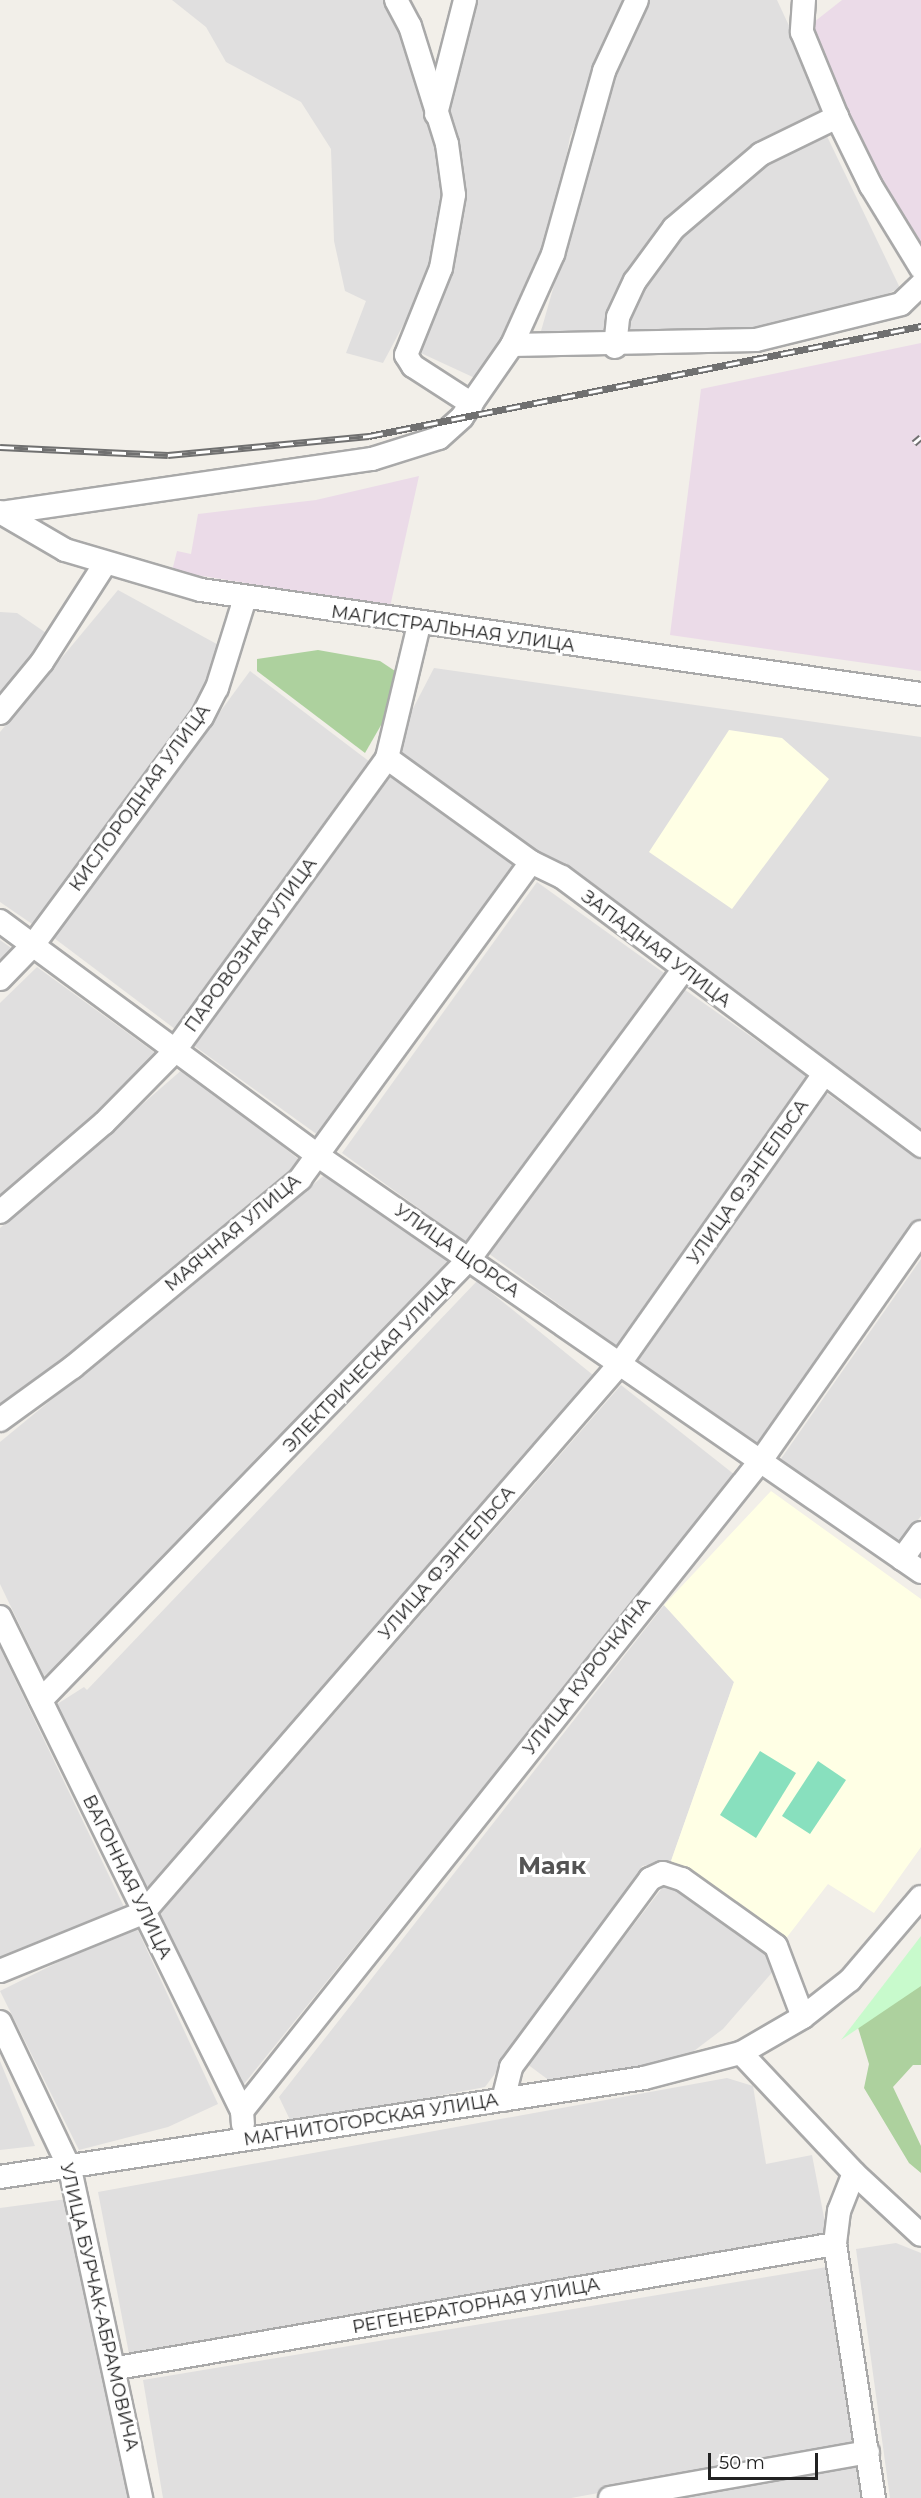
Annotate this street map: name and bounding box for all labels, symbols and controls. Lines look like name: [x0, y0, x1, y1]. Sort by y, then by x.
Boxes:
street label: МАГИСТРАЛЬНАЯ УЛИЦА: [330, 601, 576, 657]
street label: КИСЛОРОДНАЯ УЛИЦА: [65, 700, 215, 896]
street label: ПАРОВОЗНАЯ УЛИЦА: [180, 854, 322, 1036]
street label: ЗАПАДНАЯ УЛИЦА: [577, 886, 735, 1012]
street label: УЛИЦА Ф.ЭНГЕЛЬСА: [683, 1095, 813, 1269]
street label: МАЯЧНАЯ УЛИЦА: [161, 1170, 305, 1296]
street label: УЛИЦА ЩОРСА: [390, 1200, 524, 1302]
street label: ЭЛЕКТРИЧЕСКАЯ УЛИЦА: [279, 1271, 459, 1457]
street label: УЛИЦА Ф.ЭНГЕЛЬСА: [374, 1482, 520, 1644]
street label: УЛИЦА КУРОЧКИНА: [519, 1593, 655, 1759]
street label: ВАГОННАЯ УЛИЦА: [78, 1791, 176, 1963]
district label: Маяк: [518, 1852, 586, 1880]
street label: МАГНИТОГОРСКАЯ УЛИЦА: [242, 2089, 500, 2151]
street label: УЛИЦА БУРЧАК-АБРАМОВИЧА: [55, 2161, 143, 2453]
street label: РЕГЕНЕРАТОРНАЯ УЛИЦА: [351, 2274, 601, 2338]
scale bar: [711, 2441, 820, 2479]
text: 50 m: [719, 2452, 765, 2474]

